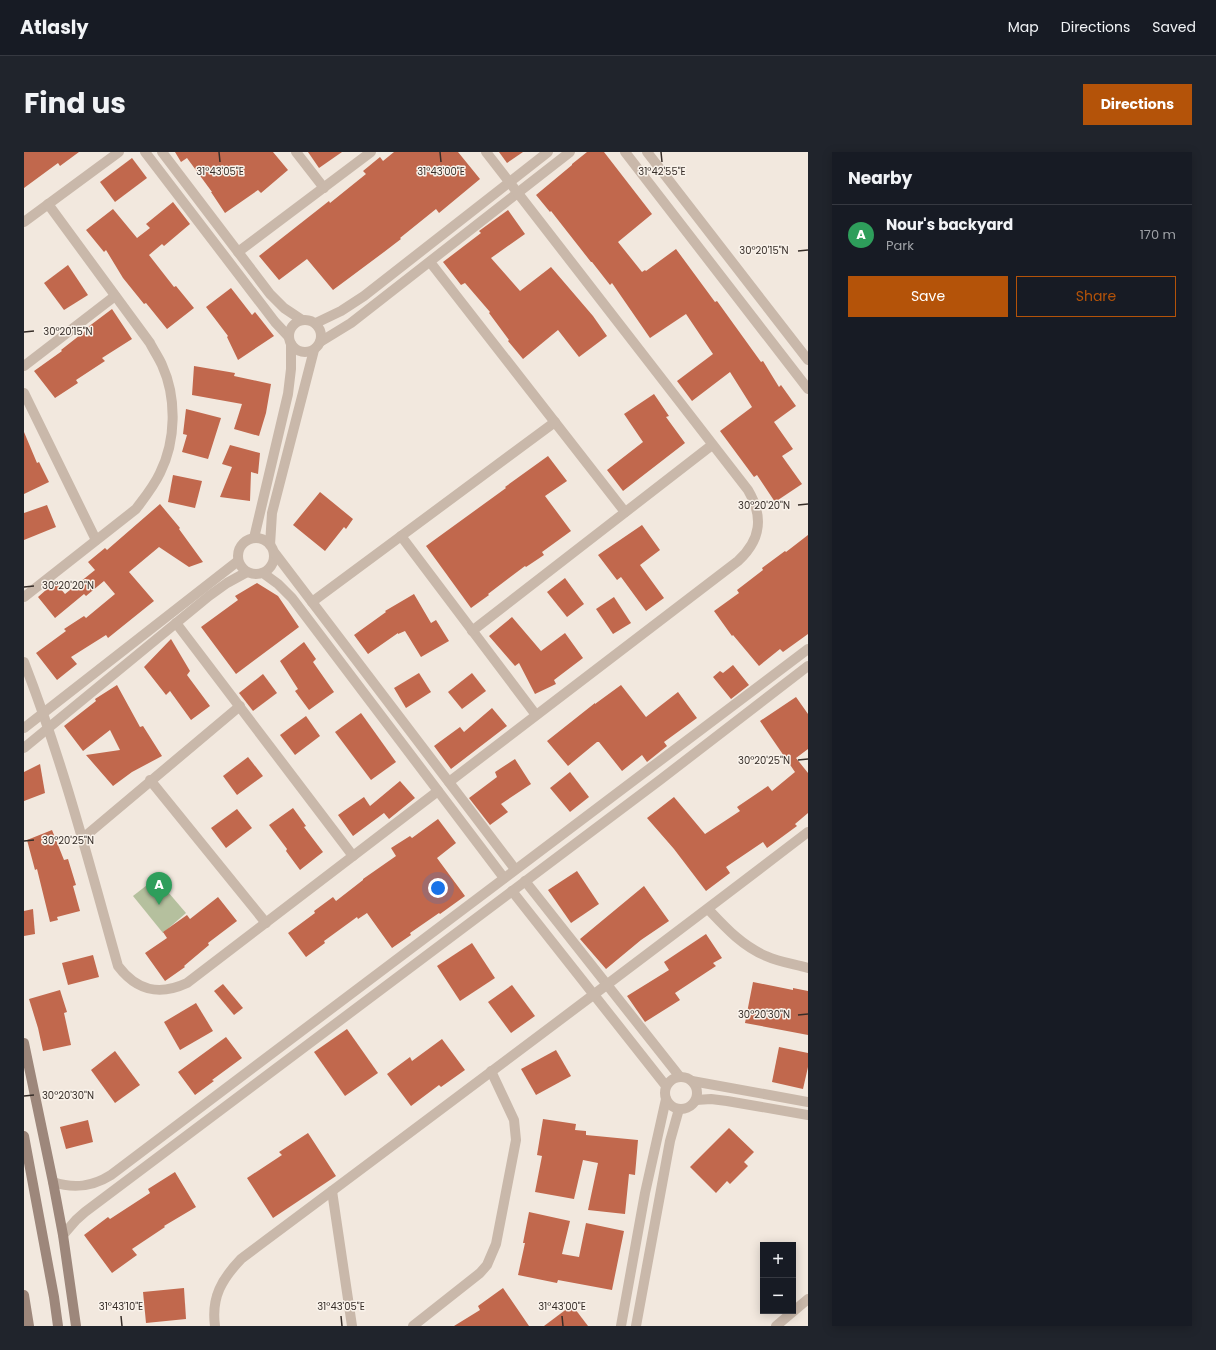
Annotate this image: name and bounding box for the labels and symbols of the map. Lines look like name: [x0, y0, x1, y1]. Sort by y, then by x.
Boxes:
text: 31°43'05"E: [196, 164, 244, 179]
text: 31°43'00"E: [417, 164, 465, 179]
text: 31°42'55"E: [638, 164, 686, 179]
text: 30°20'15"N: [739, 243, 789, 258]
text: 30°20'15"N: [43, 324, 93, 339]
text: 30°20'20"N: [738, 498, 790, 513]
text: 30°20'20"N: [42, 578, 94, 593]
text: 30°20'25"N: [738, 753, 790, 768]
text: 30°20'25"N: [42, 833, 94, 848]
pin: A: [146, 872, 172, 905]
your location: [428, 878, 448, 898]
text: 30°20'30"N: [738, 1007, 790, 1022]
text: 30°20'30"N: [42, 1088, 94, 1103]
text: 31°43'10"E: [99, 1299, 143, 1314]
text: 31°43'05"E: [317, 1299, 365, 1314]
text: 31°43'00"E: [538, 1299, 586, 1314]

